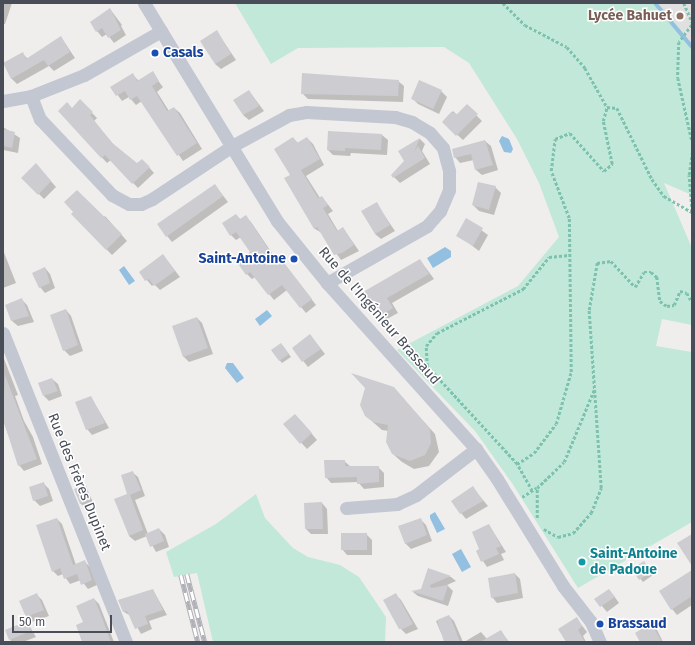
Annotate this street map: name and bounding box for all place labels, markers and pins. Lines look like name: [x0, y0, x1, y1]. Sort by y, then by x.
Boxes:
place label: Lycée Bahuet: [588, 8, 672, 24]
marker: Lycée Bahuet: [675, 11, 685, 21]
place label: Casals: [163, 45, 204, 61]
marker: Casals: [150, 48, 160, 58]
place label: Saint-Antoine: [198, 251, 286, 267]
marker: Saint-Antoine: [289, 254, 299, 264]
place label: Saint-Antoine de Padoue: [590, 546, 678, 578]
marker: Saint-Antoine de Padoue: [577, 557, 587, 567]
place label: Brassaud: [608, 616, 667, 632]
marker: Brassaud: [595, 619, 605, 629]

